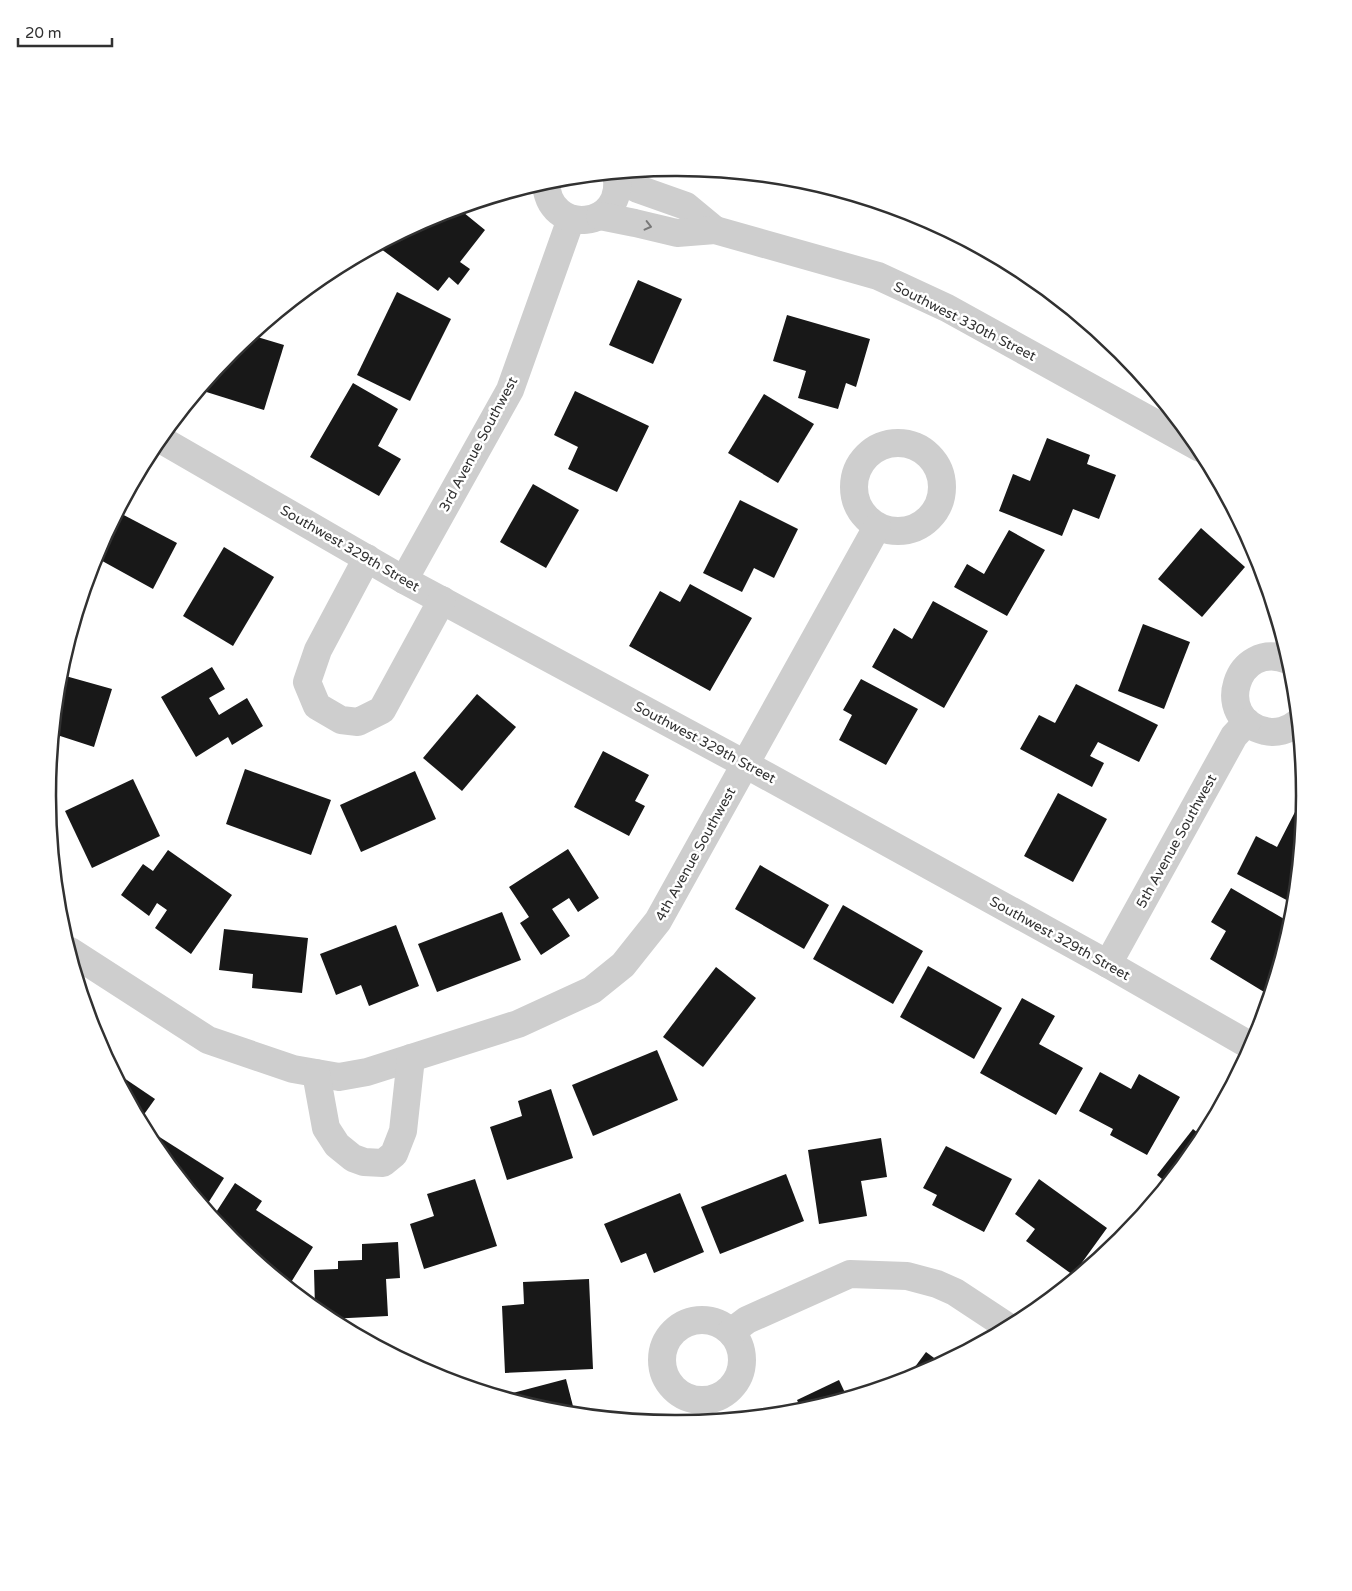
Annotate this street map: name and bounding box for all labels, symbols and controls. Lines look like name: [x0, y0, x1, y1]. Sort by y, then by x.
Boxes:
scale bar: [18, 15, 111, 47]
text: 20 m: [25, 24, 62, 42]
one-way arrow: [643, 220, 652, 231]
street label: Southwest 330th Street: [891, 278, 1040, 365]
street label: 3rd Avenue Southwest: [436, 373, 522, 515]
street label: Southwest 329th Street: [277, 502, 423, 596]
street label: Southwest 329th Street: [631, 698, 779, 787]
street label: 5th Avenue Southwest: [1133, 771, 1221, 911]
street label: 4th Avenue Southwest: [652, 784, 740, 924]
street label: Southwest 329th Street: [987, 893, 1133, 984]

